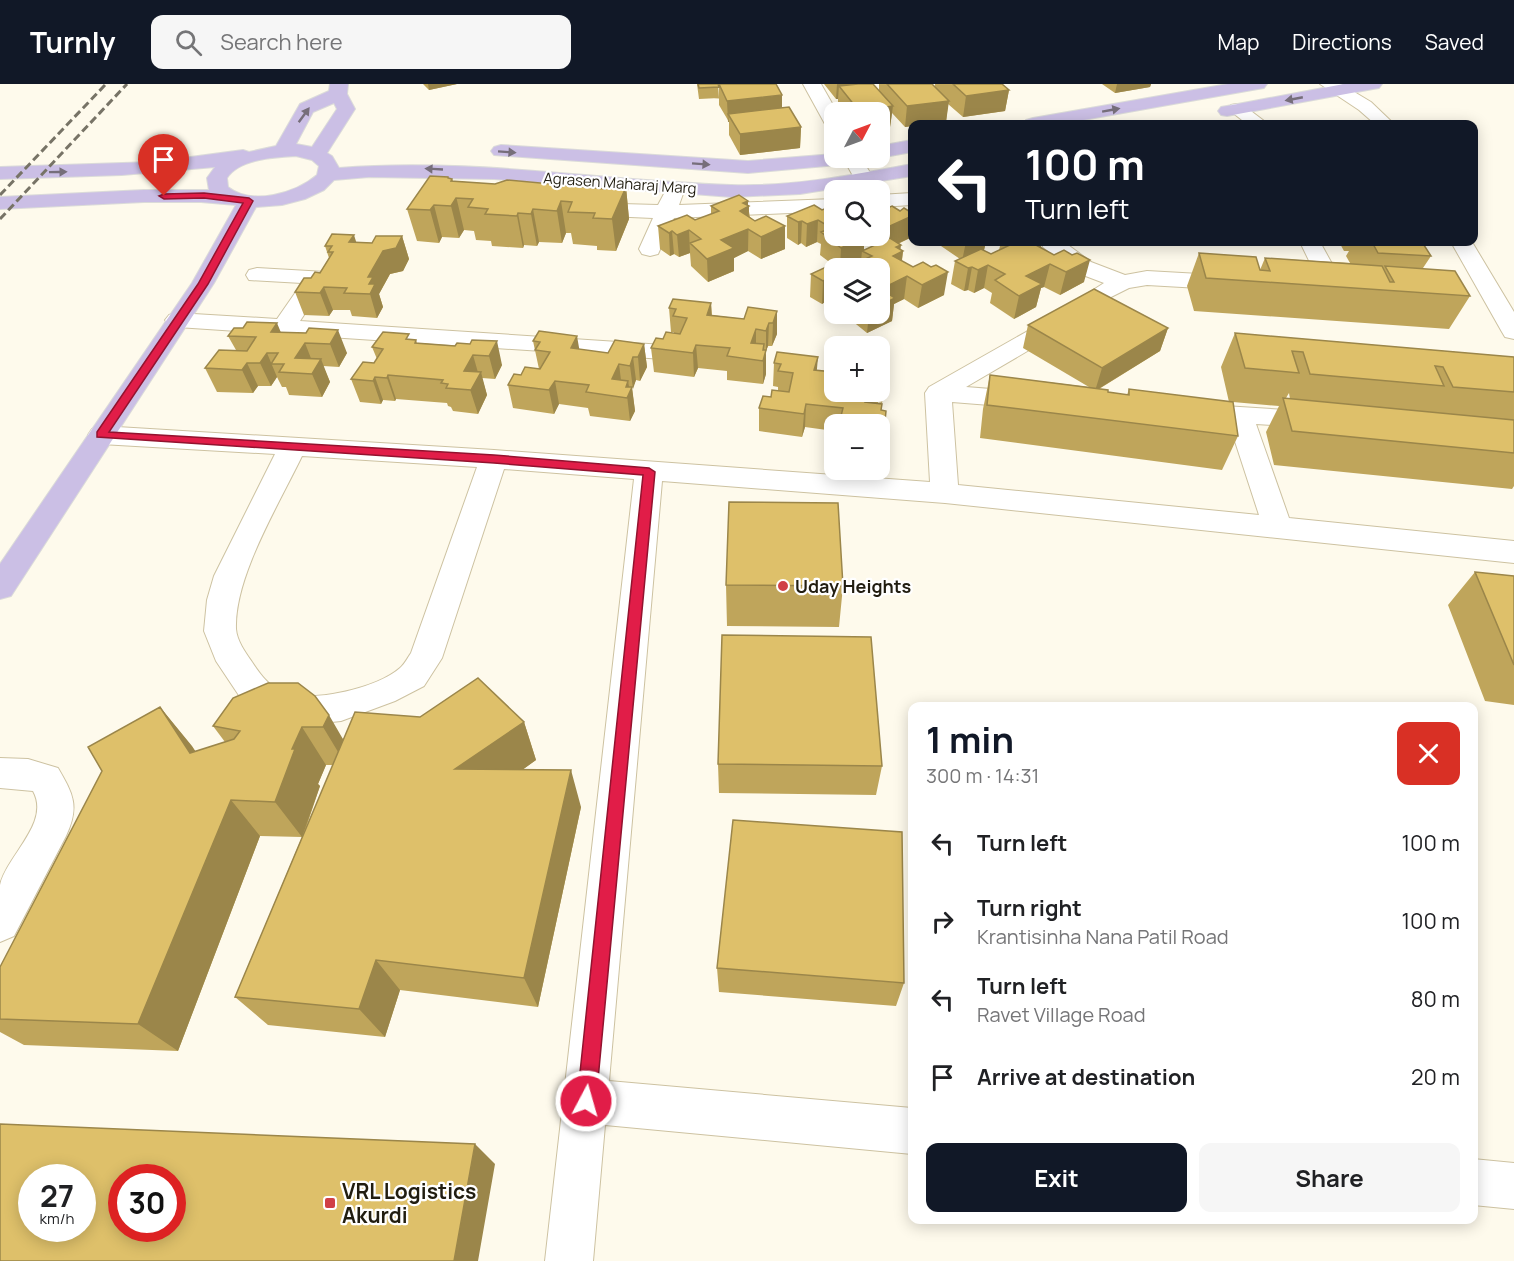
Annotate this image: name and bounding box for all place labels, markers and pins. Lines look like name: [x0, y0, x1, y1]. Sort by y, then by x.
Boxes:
pin: [138, 134, 189, 196]
place label: Uday Heights: [795, 574, 912, 598]
marker: Uday Heights: [776, 579, 790, 593]
place label: VRL Logistics Akurdi: [342, 1177, 476, 1229]
marker: VRL Logistics Akurdi: [323, 1196, 337, 1210]

